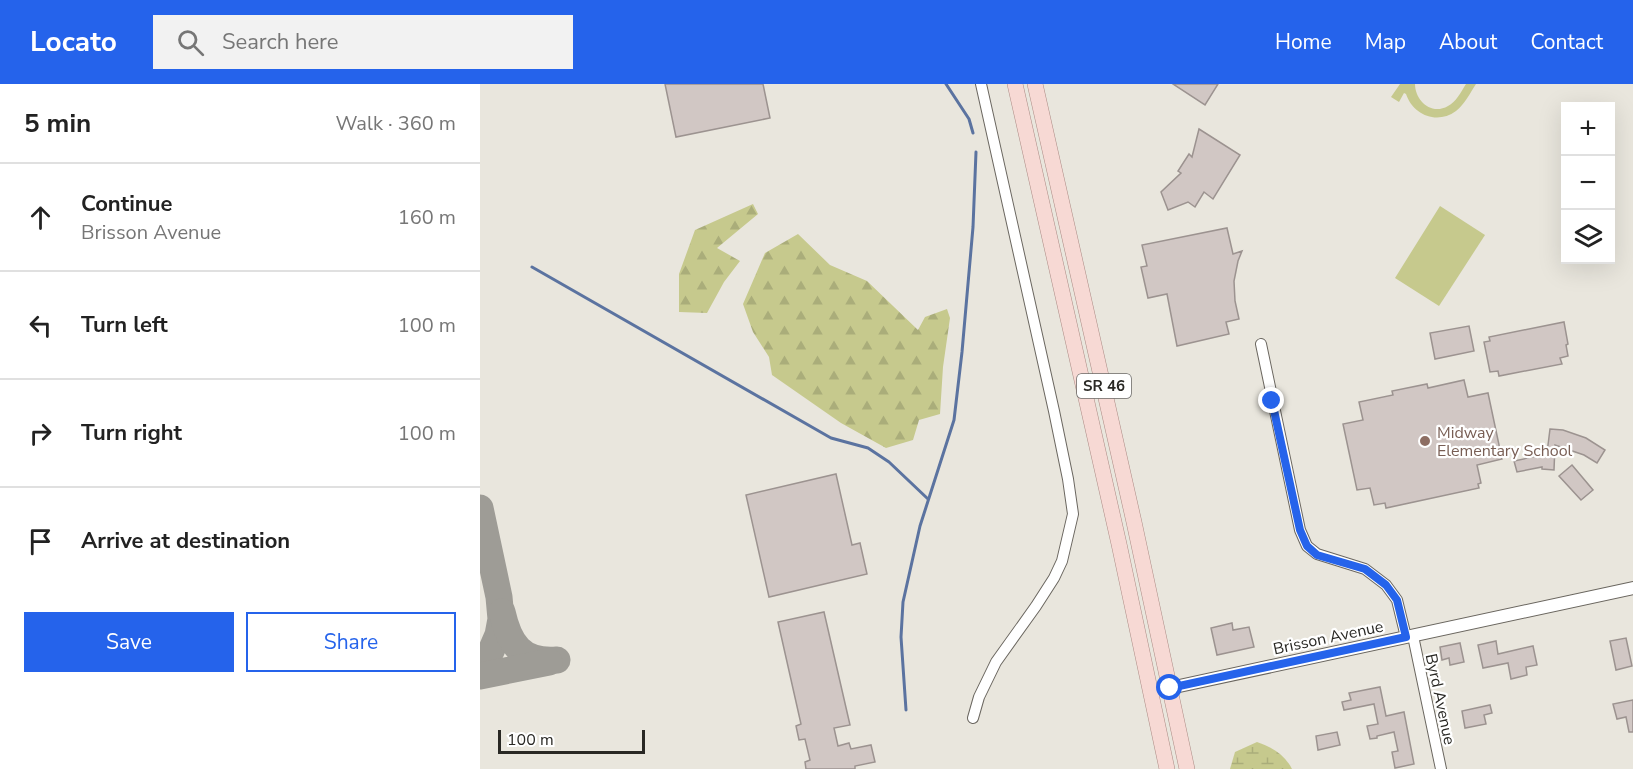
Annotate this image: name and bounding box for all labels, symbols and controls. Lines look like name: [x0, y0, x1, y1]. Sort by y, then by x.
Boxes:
search box: [153, 15, 573, 69]
text: Locato: [30, 23, 117, 61]
icon: search: [174, 26, 207, 59]
text: Search here: [222, 27, 339, 57]
text: Home: [1275, 28, 1332, 56]
text: Map: [1365, 28, 1406, 56]
text: About: [1439, 28, 1497, 56]
text: Contact: [1530, 28, 1603, 56]
map controls: [1561, 102, 1615, 264]
button: +: [1561, 102, 1615, 156]
text: 5 min: [24, 106, 91, 141]
text: Walk · 360 m: [336, 110, 456, 137]
button: −: [1561, 156, 1615, 210]
text: Continue: [81, 189, 172, 219]
icon: ahead: [24, 201, 57, 234]
text: 160 m: [398, 204, 456, 231]
button: layers: [1561, 210, 1615, 264]
text: Brisson Avenue: [81, 219, 221, 246]
icon: left: [24, 309, 57, 342]
text: Turn left: [81, 310, 168, 340]
text: 100 m: [398, 312, 456, 339]
road number: SR 46: [1077, 374, 1131, 398]
route end: [1258, 387, 1284, 413]
icon: right: [24, 417, 57, 450]
text: Turn right: [81, 418, 182, 448]
text: 100 m: [398, 420, 456, 447]
place label: Midway Elementary School: [1437, 422, 1573, 462]
marker: Midway Elementary School: [1418, 434, 1432, 448]
icon: arrive: [24, 525, 57, 558]
text: Arrive at destination: [81, 526, 290, 556]
button: Save: [24, 612, 234, 672]
button: Share: [246, 612, 456, 672]
street label: Brisson Avenue: [1271, 616, 1385, 660]
street label: Byrd Avenue: [1420, 652, 1460, 747]
route start: [1156, 674, 1182, 700]
scale bar: [498, 727, 645, 754]
text: 100 m: [507, 729, 554, 751]

